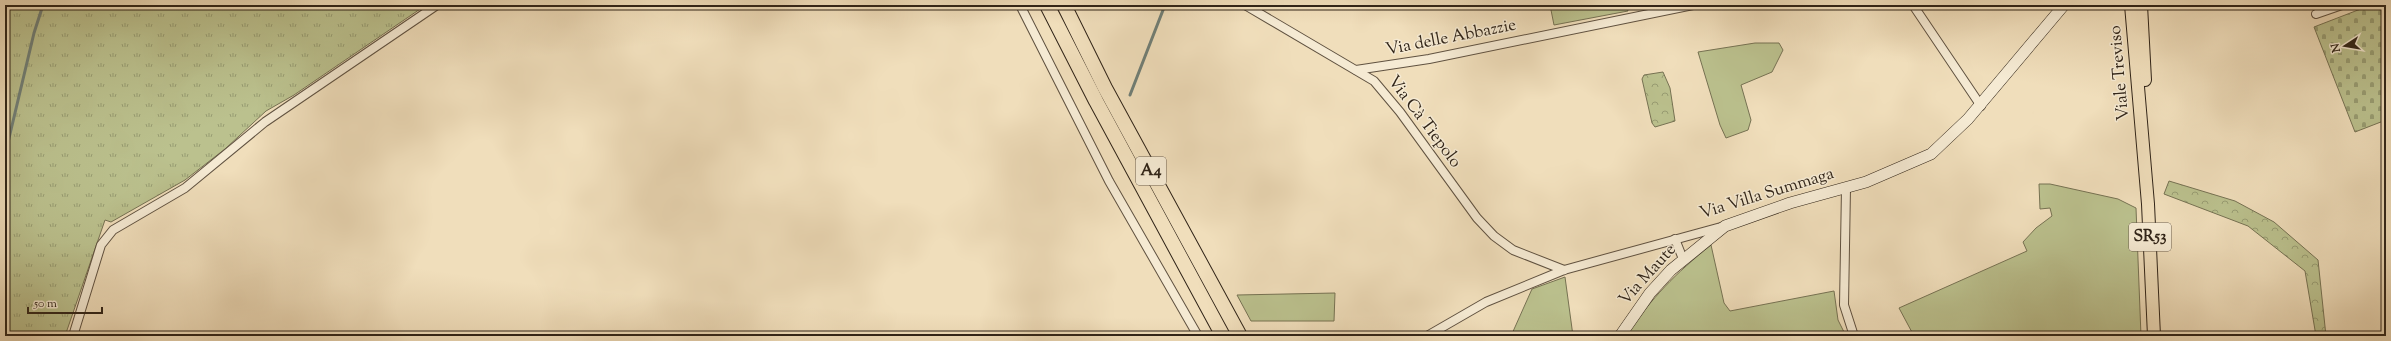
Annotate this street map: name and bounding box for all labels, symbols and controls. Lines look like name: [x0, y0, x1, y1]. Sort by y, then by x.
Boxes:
street label: Via delle Abbazzie: [1384, 14, 1518, 62]
street label: Viale Treviso: [2104, 24, 2136, 122]
north arrow: [2325, 26, 2365, 66]
text: N: [2327, 42, 2345, 55]
street label: Via Cà Tiepolo: [1381, 71, 1467, 173]
road number: A4: [1136, 157, 1166, 185]
street label: Via Villa Summaga: [1697, 162, 1837, 226]
road number: SR53: [2129, 223, 2171, 251]
street label: Via Maute: [1614, 239, 1682, 311]
scale bar: [28, 289, 102, 315]
text: 50 m: [33, 295, 57, 313]

